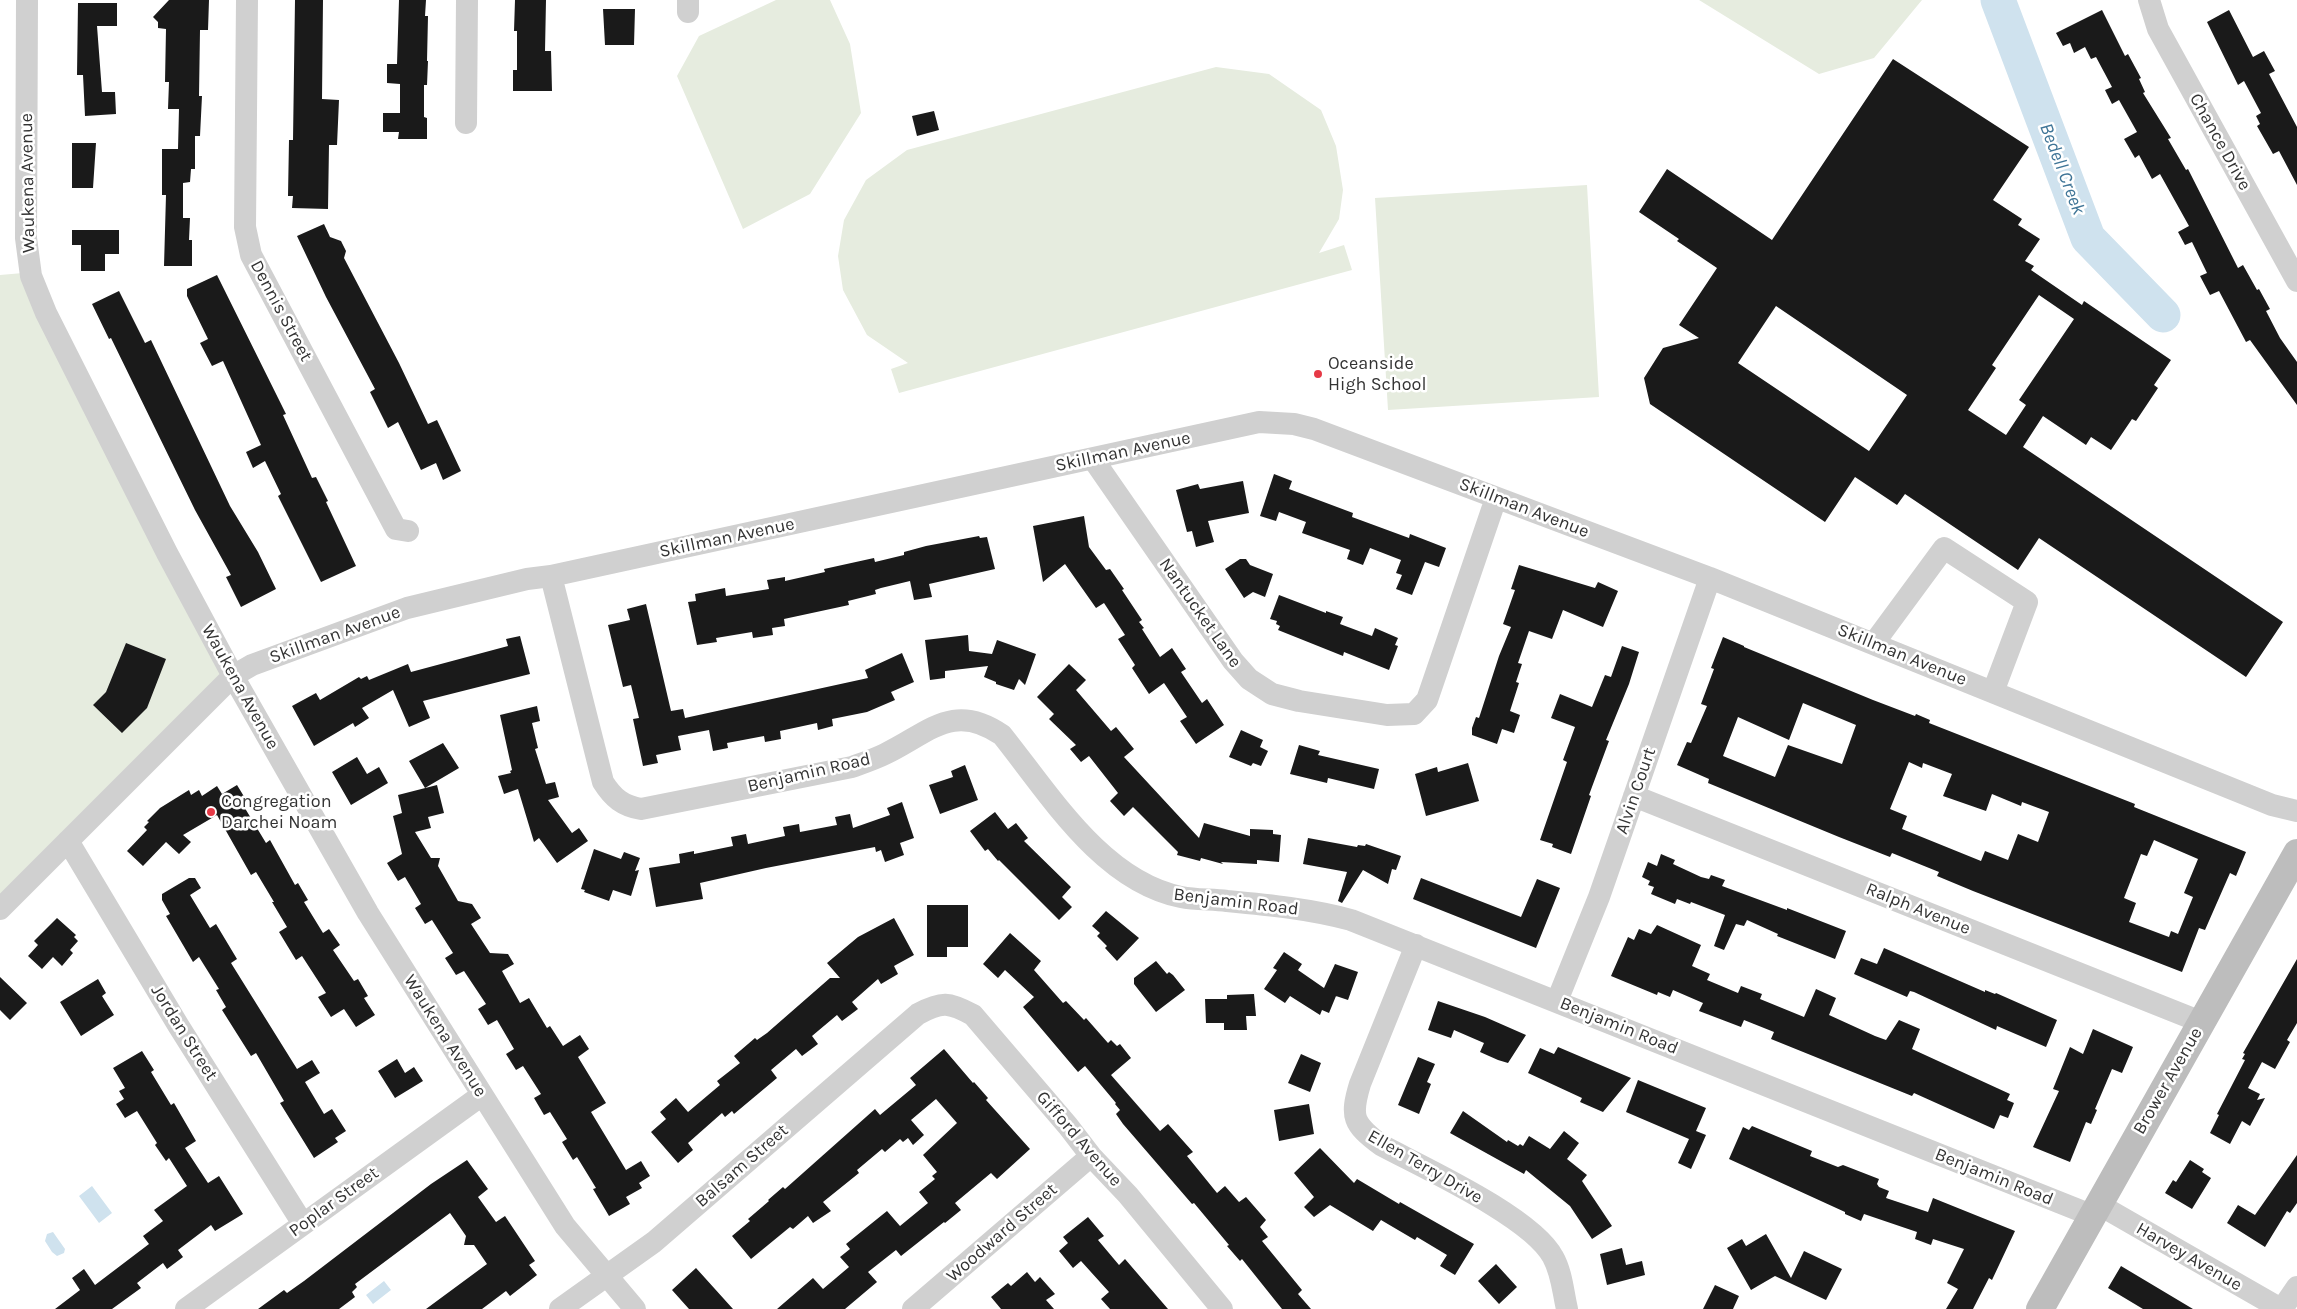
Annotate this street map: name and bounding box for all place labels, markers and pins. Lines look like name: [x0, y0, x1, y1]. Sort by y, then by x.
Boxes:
place label: Oceanside High School: [1328, 353, 1426, 396]
marker: Oceanside High School: [1312, 368, 1324, 380]
place label: Congregation Darchei Noam: [221, 791, 337, 834]
marker: Congregation Darchei Noam: [205, 806, 217, 818]

